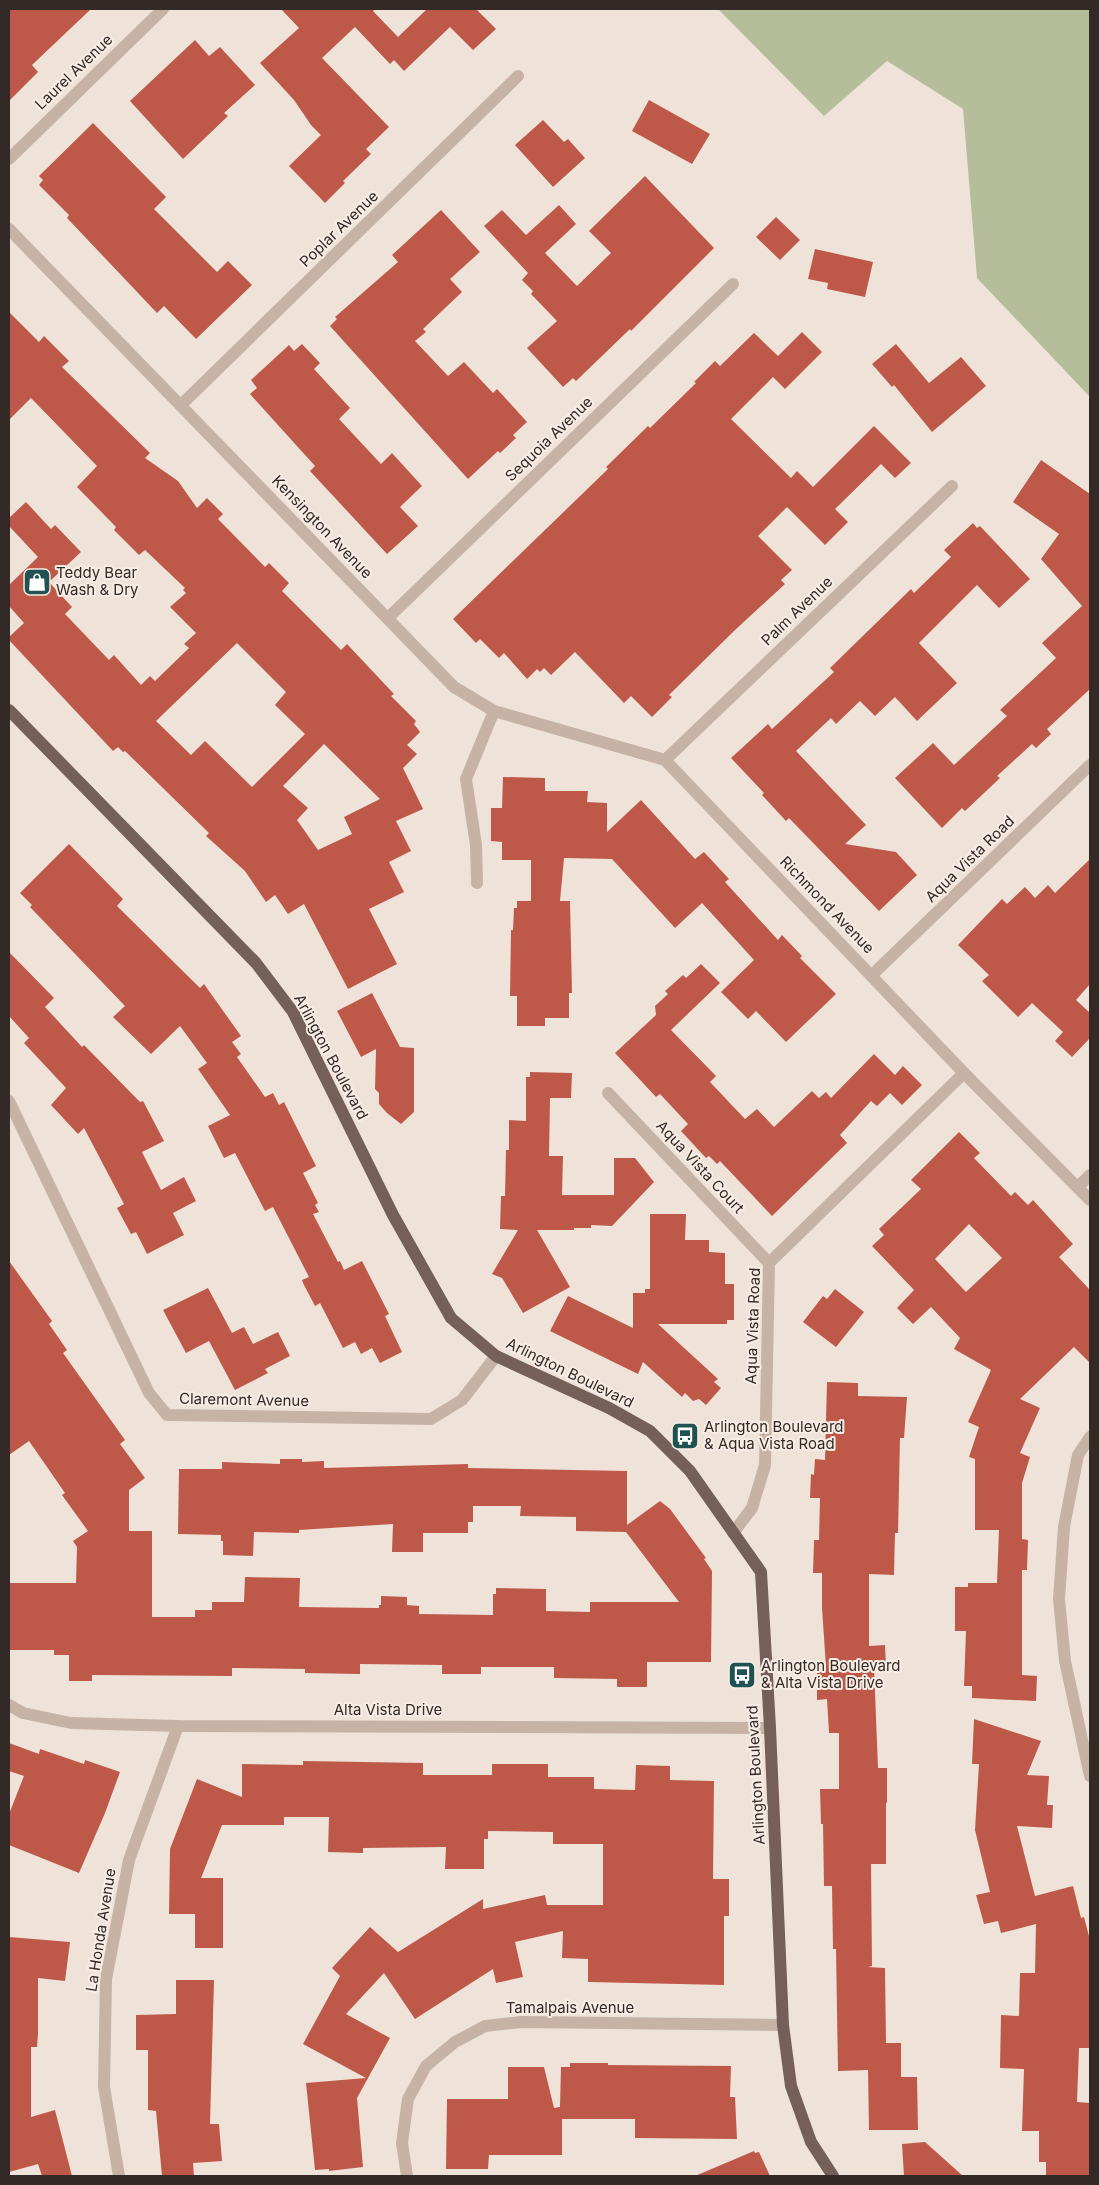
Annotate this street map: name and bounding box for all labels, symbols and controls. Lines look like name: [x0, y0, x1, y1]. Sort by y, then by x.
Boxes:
street label: Laurel Avenue: [31, 30, 116, 113]
street label: Poplar Avenue: [295, 186, 382, 271]
street label: Sequoia Avenue: [501, 392, 596, 485]
street label: Kensington Avenue: [268, 471, 377, 582]
place label: Teddy Bear Wash & Dry: [56, 563, 139, 599]
shop icon: Teddy Bear Wash & Dry: [22, 567, 52, 597]
street label: Palm Avenue: [757, 572, 836, 649]
street label: Aqua Vista Road: [921, 811, 1018, 906]
street label: Richmond Avenue: [776, 852, 879, 957]
street label: Arlington Boulevard: [290, 991, 373, 1123]
street label: Aqua Vista Court: [652, 1116, 748, 1217]
street label: Aqua Vista Road: [741, 1267, 764, 1385]
street label: Arlington Boulevard: [503, 1333, 637, 1412]
street label: Claremont Avenue: [179, 1389, 309, 1410]
place label: Arlington Boulevard & Aqua Vista Road: [704, 1417, 844, 1453]
bus stop icon: Arlington Boulevard & Aqua Vista Road: [670, 1421, 700, 1451]
place label: Arlington Boulevard & Alta Vista Drive: [761, 1656, 901, 1692]
bus stop icon: Arlington Boulevard & Alta Vista Drive: [727, 1660, 757, 1690]
street label: Alta Vista Drive: [334, 1700, 442, 1719]
street label: Arlington Boulevard: [742, 1705, 769, 1845]
street label: La Honda Avenue: [81, 1867, 120, 1993]
street label: Tamalpais Avenue: [506, 1998, 634, 2017]

